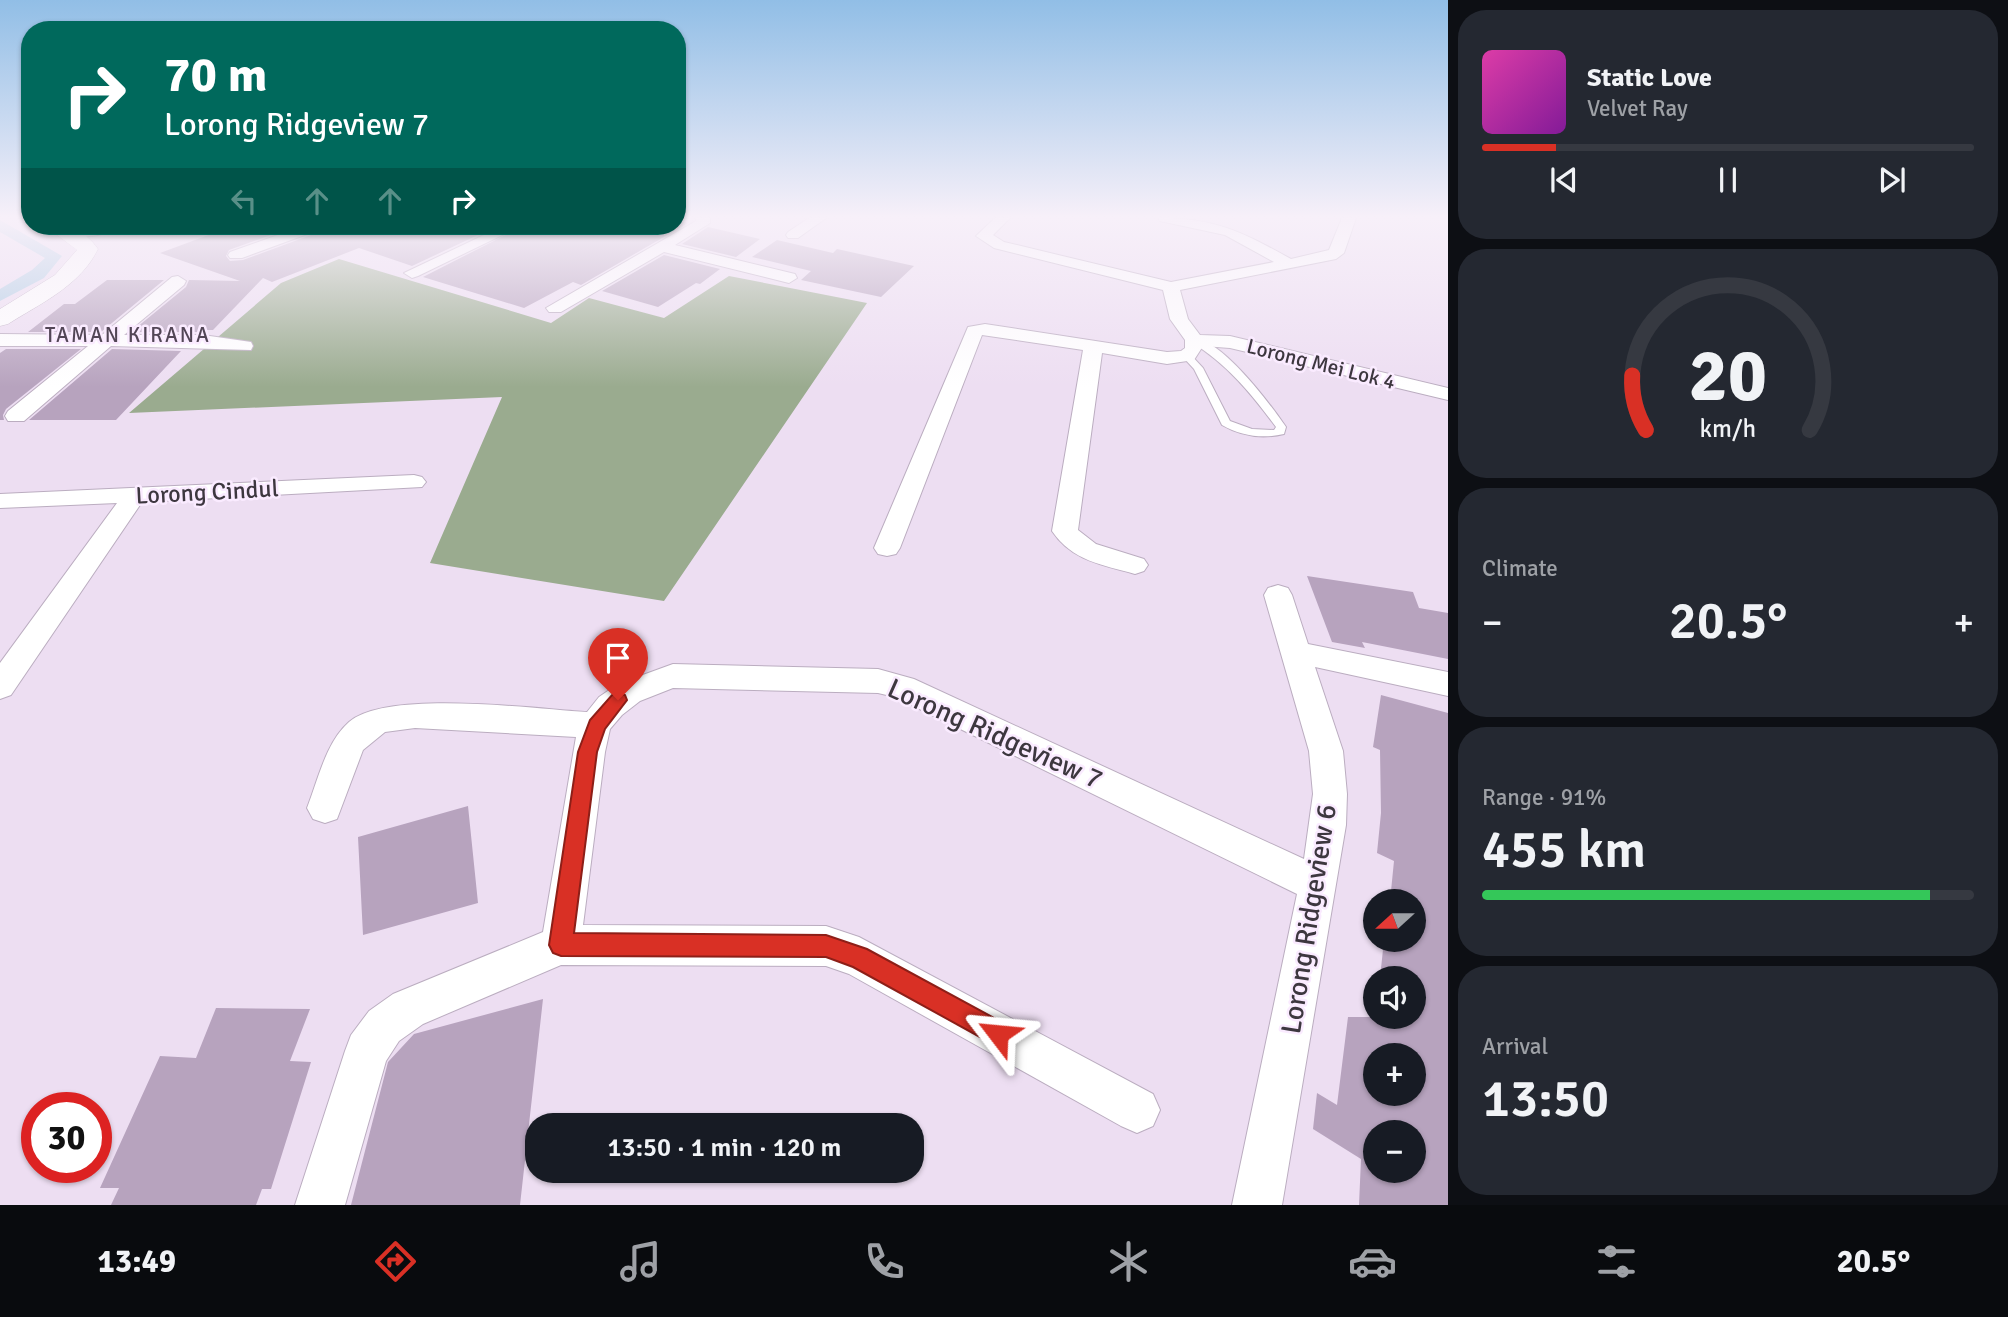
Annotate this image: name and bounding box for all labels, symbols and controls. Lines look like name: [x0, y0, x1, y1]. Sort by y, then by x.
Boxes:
text: 70 m: [164, 45, 267, 105]
icon: right: [49, 49, 140, 140]
text: Static Love: [1587, 62, 1712, 94]
text: Velvet Ray: [1587, 94, 1688, 123]
text: Lorong Ridgeview 7: [164, 105, 429, 144]
icon: previous: [1545, 161, 1583, 199]
icon: pause: [1709, 161, 1747, 199]
icon: next: [1873, 161, 1911, 199]
icon: left: [225, 182, 263, 220]
icon: ahead: [298, 182, 336, 220]
icon: ahead: [371, 182, 409, 220]
icon: right: [444, 182, 482, 220]
district label: TAMAN KIRANA: [45, 322, 211, 348]
text: 20: [1689, 332, 1767, 421]
street label: Lorong Mei Lok 4: [1244, 333, 1398, 395]
text: km/h: [1700, 412, 1756, 443]
street label: Lorong Cindul: [135, 473, 279, 511]
text: Climate: [1482, 554, 1558, 583]
text: 20.5°: [1669, 589, 1787, 653]
text: −: [1482, 599, 1503, 646]
text: +: [1953, 599, 1974, 646]
pin: [588, 628, 648, 700]
icon: arrive: [599, 639, 637, 677]
street label: Lorong Ridgeview 7: [882, 671, 1108, 797]
text: Range · 91%: [1482, 783, 1606, 812]
street label: Lorong Ridgeview 6: [1274, 802, 1344, 1036]
text: 455 km: [1482, 818, 1646, 882]
north arrow: [1363, 889, 1426, 952]
map controls: [1363, 889, 1426, 1183]
button: sound: [1363, 966, 1426, 1029]
position arrow: [961, 997, 1035, 1071]
text: Arrival: [1482, 1032, 1548, 1061]
button: +: [1363, 1043, 1426, 1106]
text: 13:50: [1482, 1067, 1609, 1131]
speed limit sign: 30: [21, 1092, 112, 1183]
button: −: [1363, 1120, 1426, 1183]
text: 13:50 · 1 min · 120 m: [608, 1132, 841, 1164]
icon: directions: [371, 1237, 420, 1286]
icon: music: [616, 1237, 665, 1286]
icon: phone: [860, 1237, 909, 1286]
icon: climate: [1104, 1237, 1153, 1286]
icon: car: [1348, 1237, 1397, 1286]
icon: filters: [1592, 1237, 1641, 1286]
text: 13:49: [98, 1242, 176, 1281]
text: 20.5°: [1837, 1242, 1910, 1281]

